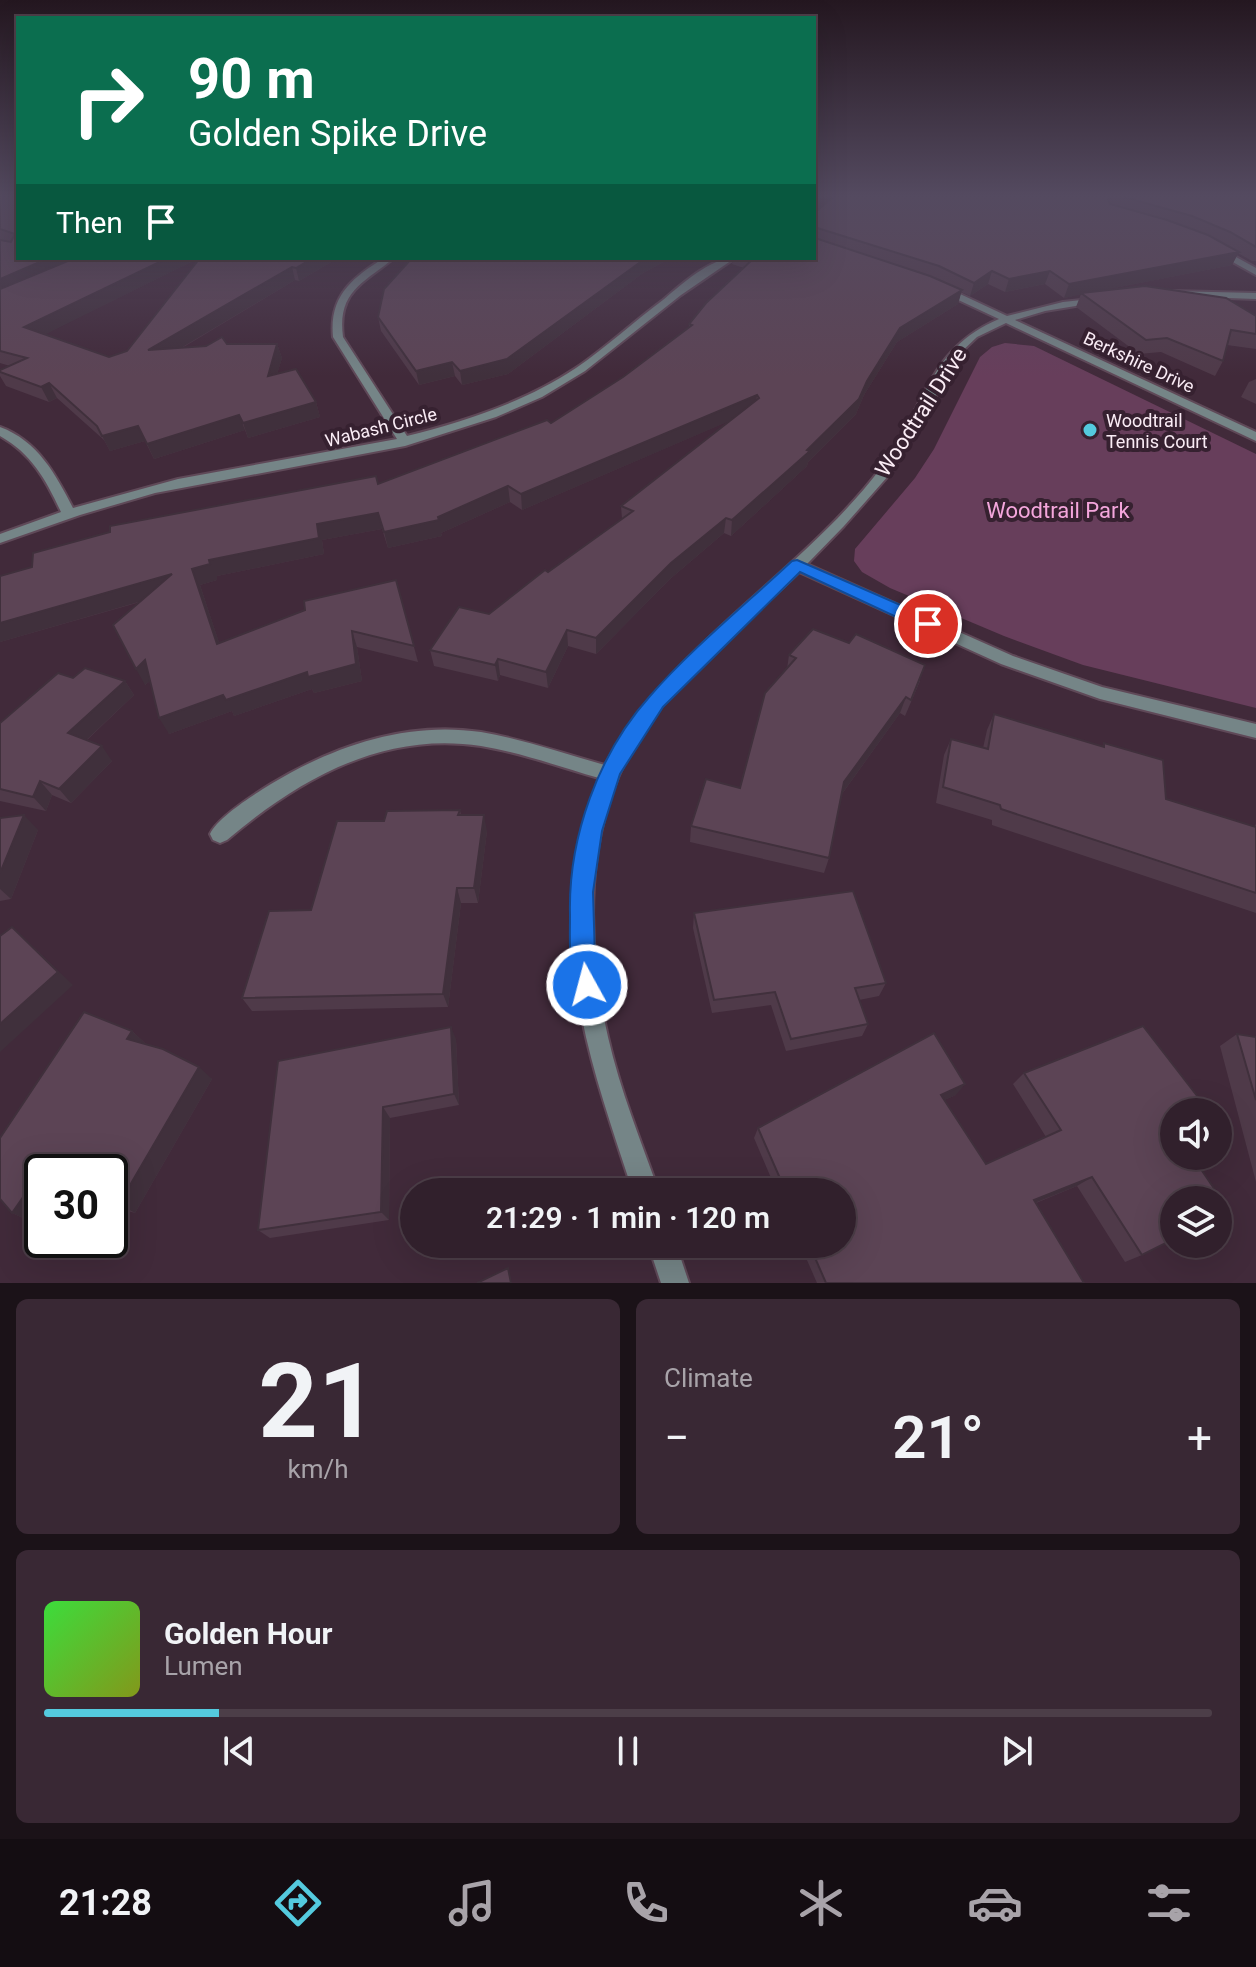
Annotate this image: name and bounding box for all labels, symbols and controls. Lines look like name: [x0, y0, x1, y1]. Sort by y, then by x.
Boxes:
text: 90 m: [188, 46, 315, 112]
icon: right: [56, 48, 160, 152]
text: Golden Spike Drive: [188, 113, 487, 155]
icon: arrive: [139, 200, 183, 244]
text: Then: [56, 205, 123, 240]
street label: Berkshire Drive: [1080, 327, 1198, 397]
street label: Woodtrail Drive: [870, 343, 972, 481]
street label: Wabash Circle: [323, 403, 439, 451]
place label: Woodtrail Tennis Court: [1106, 410, 1208, 452]
marker: Woodtrail Tennis Court: [1081, 421, 1099, 439]
park label: Woodtrail Park: [986, 498, 1131, 523]
pin: [894, 590, 962, 658]
icon: arrive: [906, 602, 950, 646]
position arrow: [545, 943, 629, 1027]
map controls: [1160, 1098, 1232, 1258]
button: sound: [1160, 1098, 1232, 1170]
speed limit sign: 30: [24, 1154, 128, 1258]
button: layers: [1160, 1186, 1232, 1258]
text: 21:29 · 1 min · 120 m: [486, 1200, 770, 1235]
text: 21: [258, 1341, 378, 1462]
text: Climate: [664, 1363, 753, 1393]
text: 21°: [892, 1402, 984, 1473]
text: −: [664, 1412, 689, 1464]
text: +: [1187, 1412, 1212, 1464]
text: km/h: [287, 1454, 349, 1484]
text: Golden Hour: [164, 1616, 333, 1651]
text: Lumen: [164, 1651, 243, 1681]
icon: previous: [217, 1729, 261, 1773]
icon: pause: [606, 1729, 650, 1773]
icon: next: [995, 1729, 1039, 1773]
icon: directions: [270, 1875, 326, 1931]
icon: music: [444, 1875, 500, 1931]
icon: phone: [618, 1875, 674, 1931]
icon: climate: [793, 1875, 849, 1931]
icon: car: [967, 1875, 1023, 1931]
icon: filters: [1141, 1875, 1197, 1931]
text: 21:28: [59, 1882, 152, 1924]

